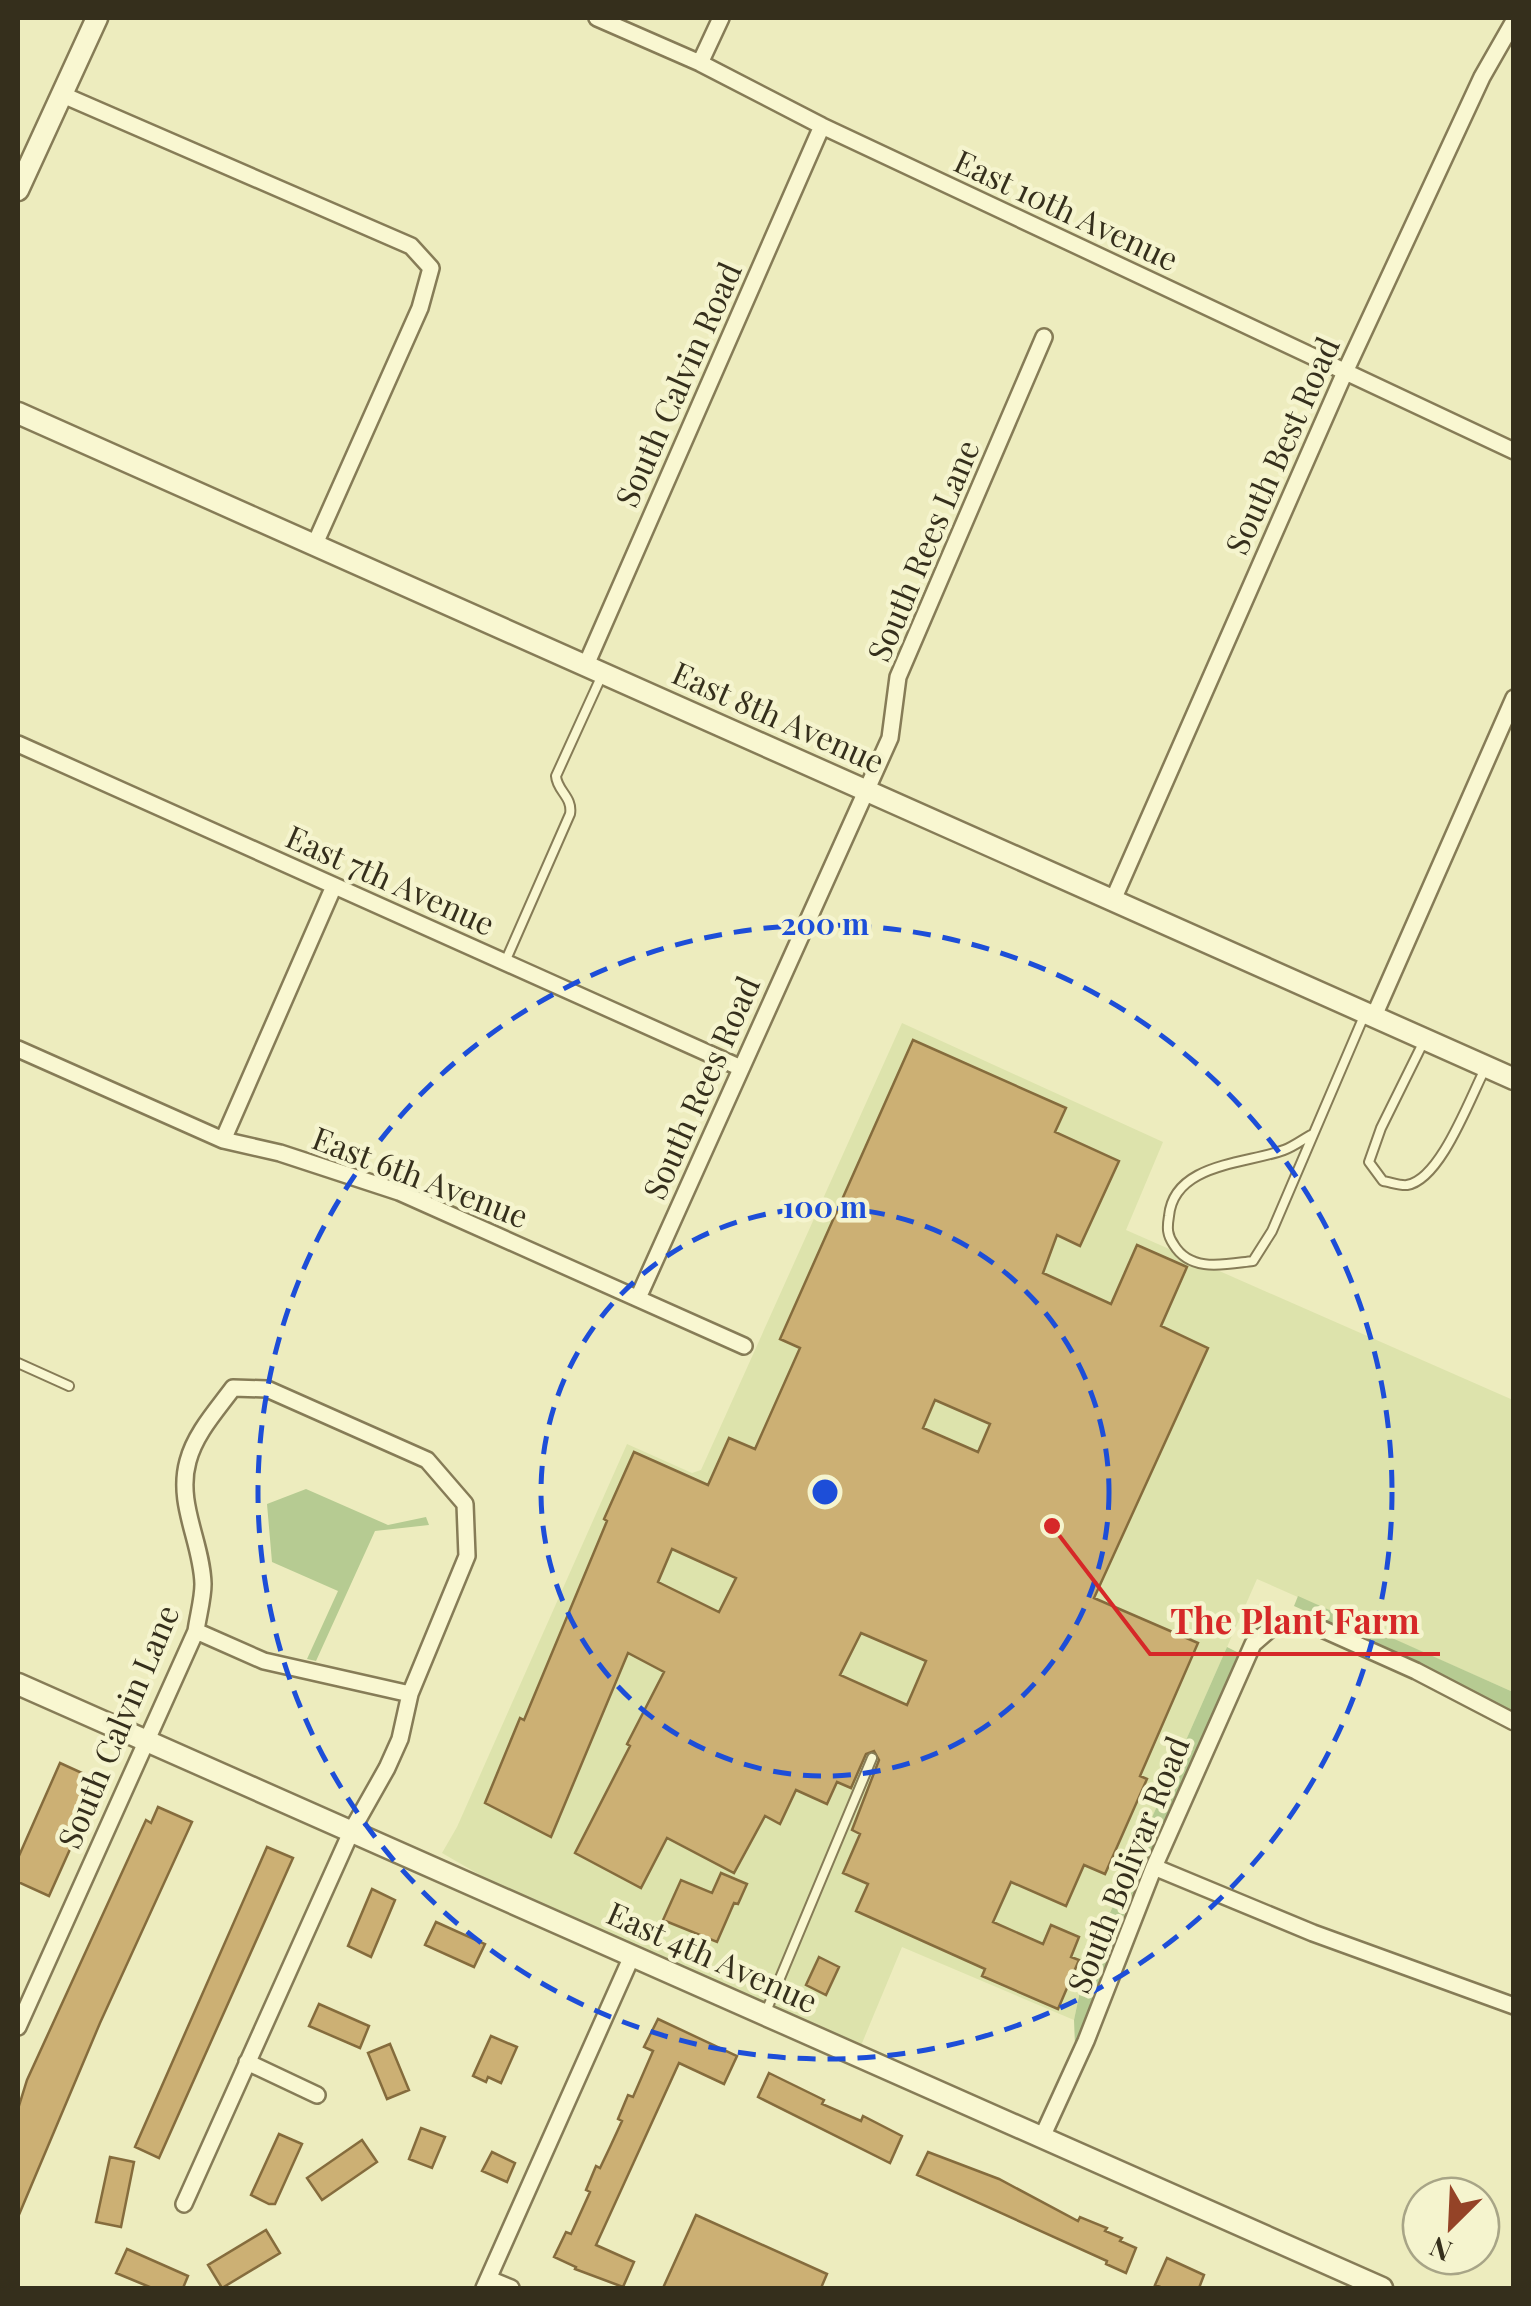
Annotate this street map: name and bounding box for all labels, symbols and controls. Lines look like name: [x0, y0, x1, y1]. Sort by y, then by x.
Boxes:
street label: East 10th Avenue: [948, 138, 1186, 279]
street label: South Calvin Road: [603, 255, 750, 513]
street label: South Best Road: [1214, 330, 1348, 560]
street label: South Rees Lane: [856, 433, 988, 667]
street label: East 8th Avenue: [666, 650, 892, 782]
street label: East 7th Avenue: [280, 813, 502, 944]
text: 200 m: [781, 903, 869, 943]
street label: South Rees Road: [631, 969, 768, 1205]
street label: East 6th Avenue: [307, 1115, 535, 1237]
text: 100 m: [783, 1186, 867, 1226]
centre of rings: [807, 1474, 843, 1510]
callout: The Plant Farm: [1150, 1589, 1440, 1654]
text: The Plant Farm: [1170, 1596, 1420, 1643]
street label: South Calvin Lane: [46, 1598, 187, 1854]
street label: South Bolivar Road: [1056, 1729, 1198, 1999]
street label: East 4th Avenue: [601, 1890, 825, 2021]
north arrow: [1401, 2176, 1501, 2276]
text: N: [1423, 2229, 1457, 2271]

